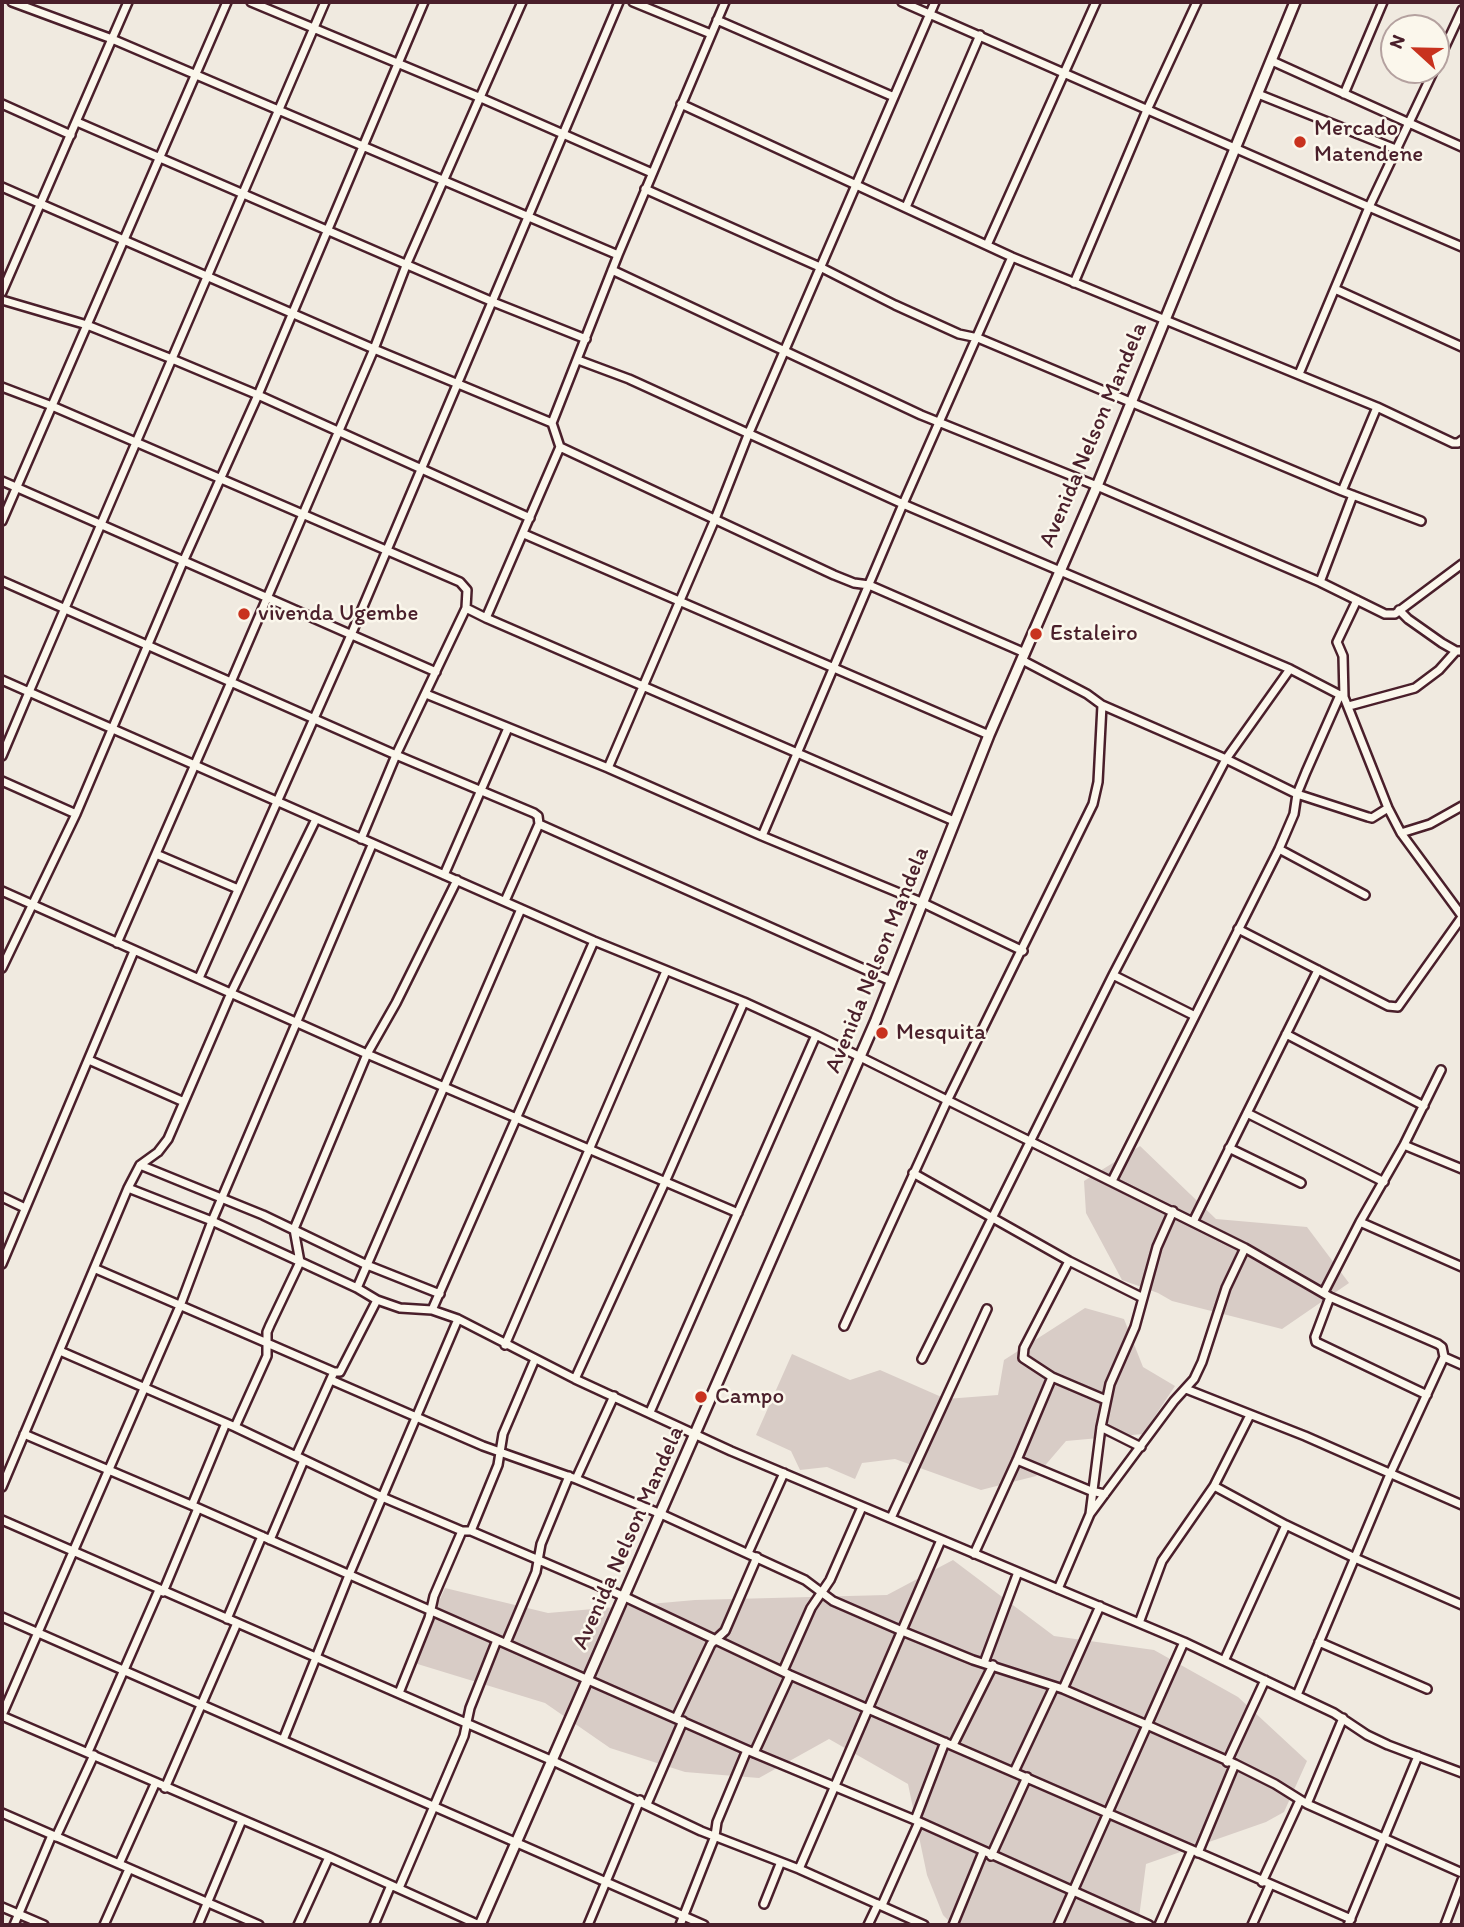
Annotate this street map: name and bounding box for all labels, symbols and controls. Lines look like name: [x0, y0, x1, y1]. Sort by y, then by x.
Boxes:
north arrow: [1380, 14, 1450, 84]
text: N: [1384, 31, 1410, 52]
place label: Mercado Matendene: [1314, 115, 1423, 169]
marker: Mercado Matendene: [1292, 134, 1308, 150]
street label: Avenida Nelson Mandela: [1034, 318, 1154, 552]
place label: vivenda Ugembe: [258, 600, 418, 628]
marker: vivenda Ugembe: [236, 606, 252, 622]
place label: Estaleiro: [1050, 620, 1138, 648]
marker: Estaleiro: [1028, 626, 1044, 642]
street label: Avenida Nelson Mandela: [820, 843, 936, 1077]
place label: Mesquita: [896, 1019, 986, 1047]
marker: Mesquita: [874, 1025, 890, 1041]
place label: Campo: [715, 1383, 784, 1411]
marker: Campo: [693, 1389, 709, 1405]
street label: Avenida Nelson Mandela: [567, 1422, 691, 1654]

